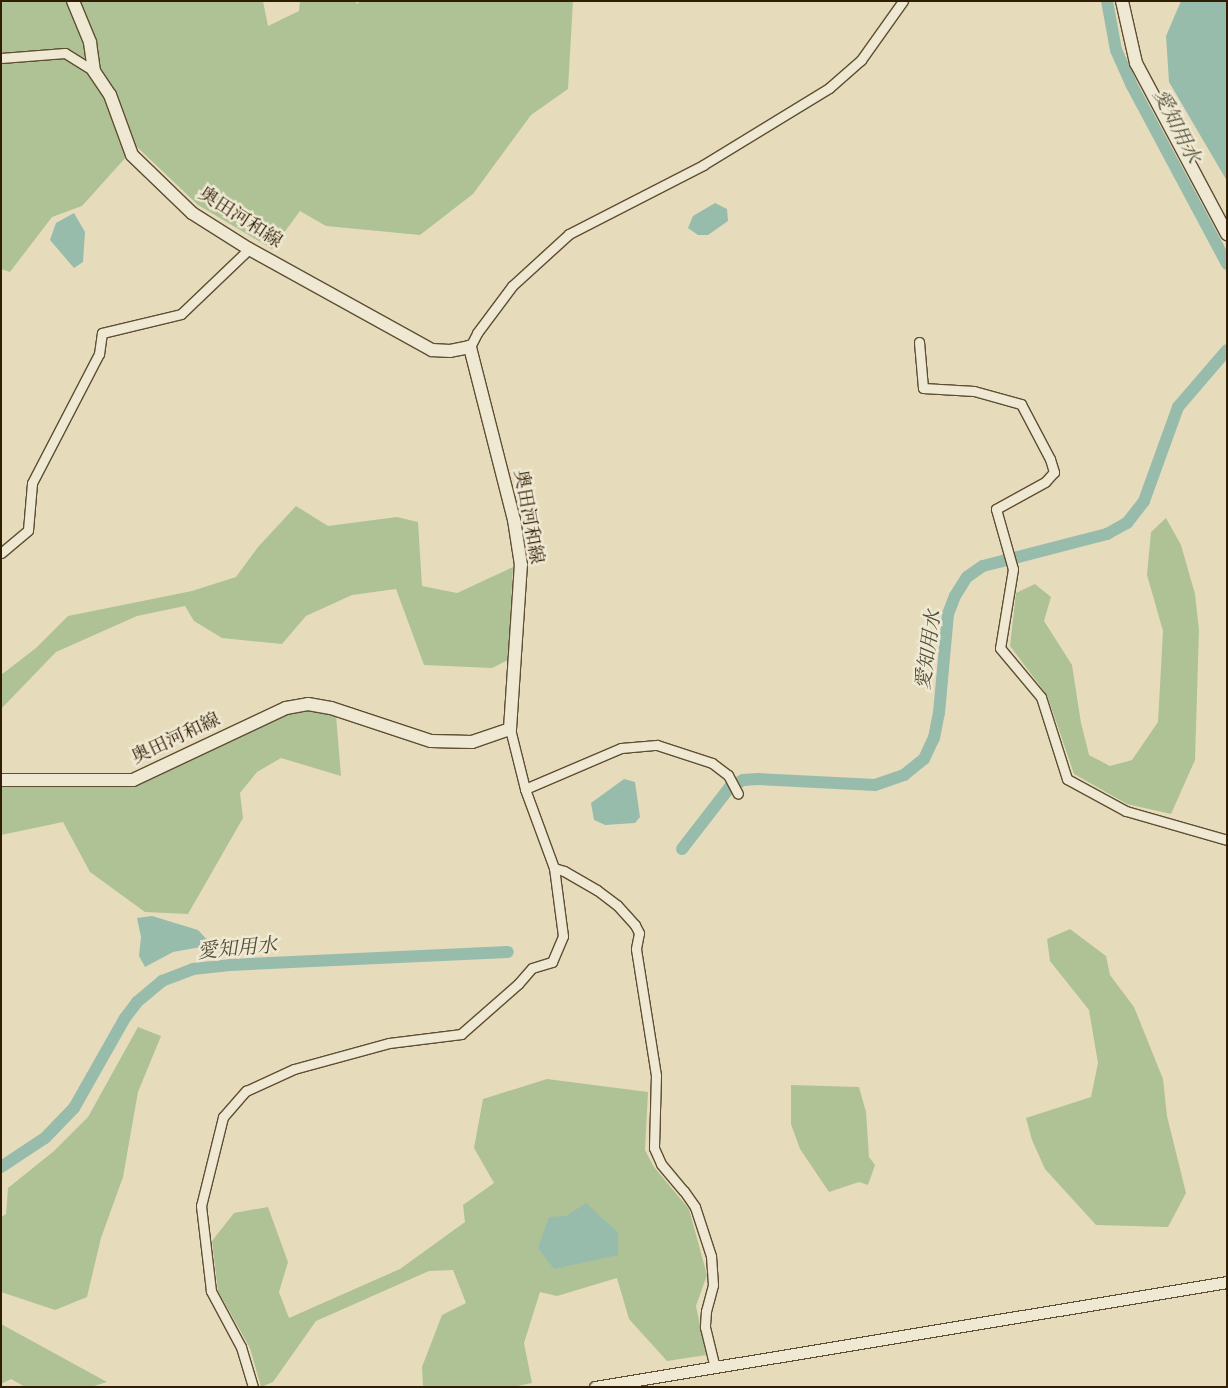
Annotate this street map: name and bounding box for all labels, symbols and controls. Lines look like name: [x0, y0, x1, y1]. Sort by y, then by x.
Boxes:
water label: 愛知用水: [1148, 85, 1206, 167]
street label: 奥田河和線: [194, 183, 286, 253]
street label: 奥田河和線: [509, 468, 547, 566]
water label: 愛知用水: [911, 609, 945, 691]
street label: 奥田河和線: [128, 709, 224, 769]
water label: 愛知用水: [196, 933, 278, 963]

